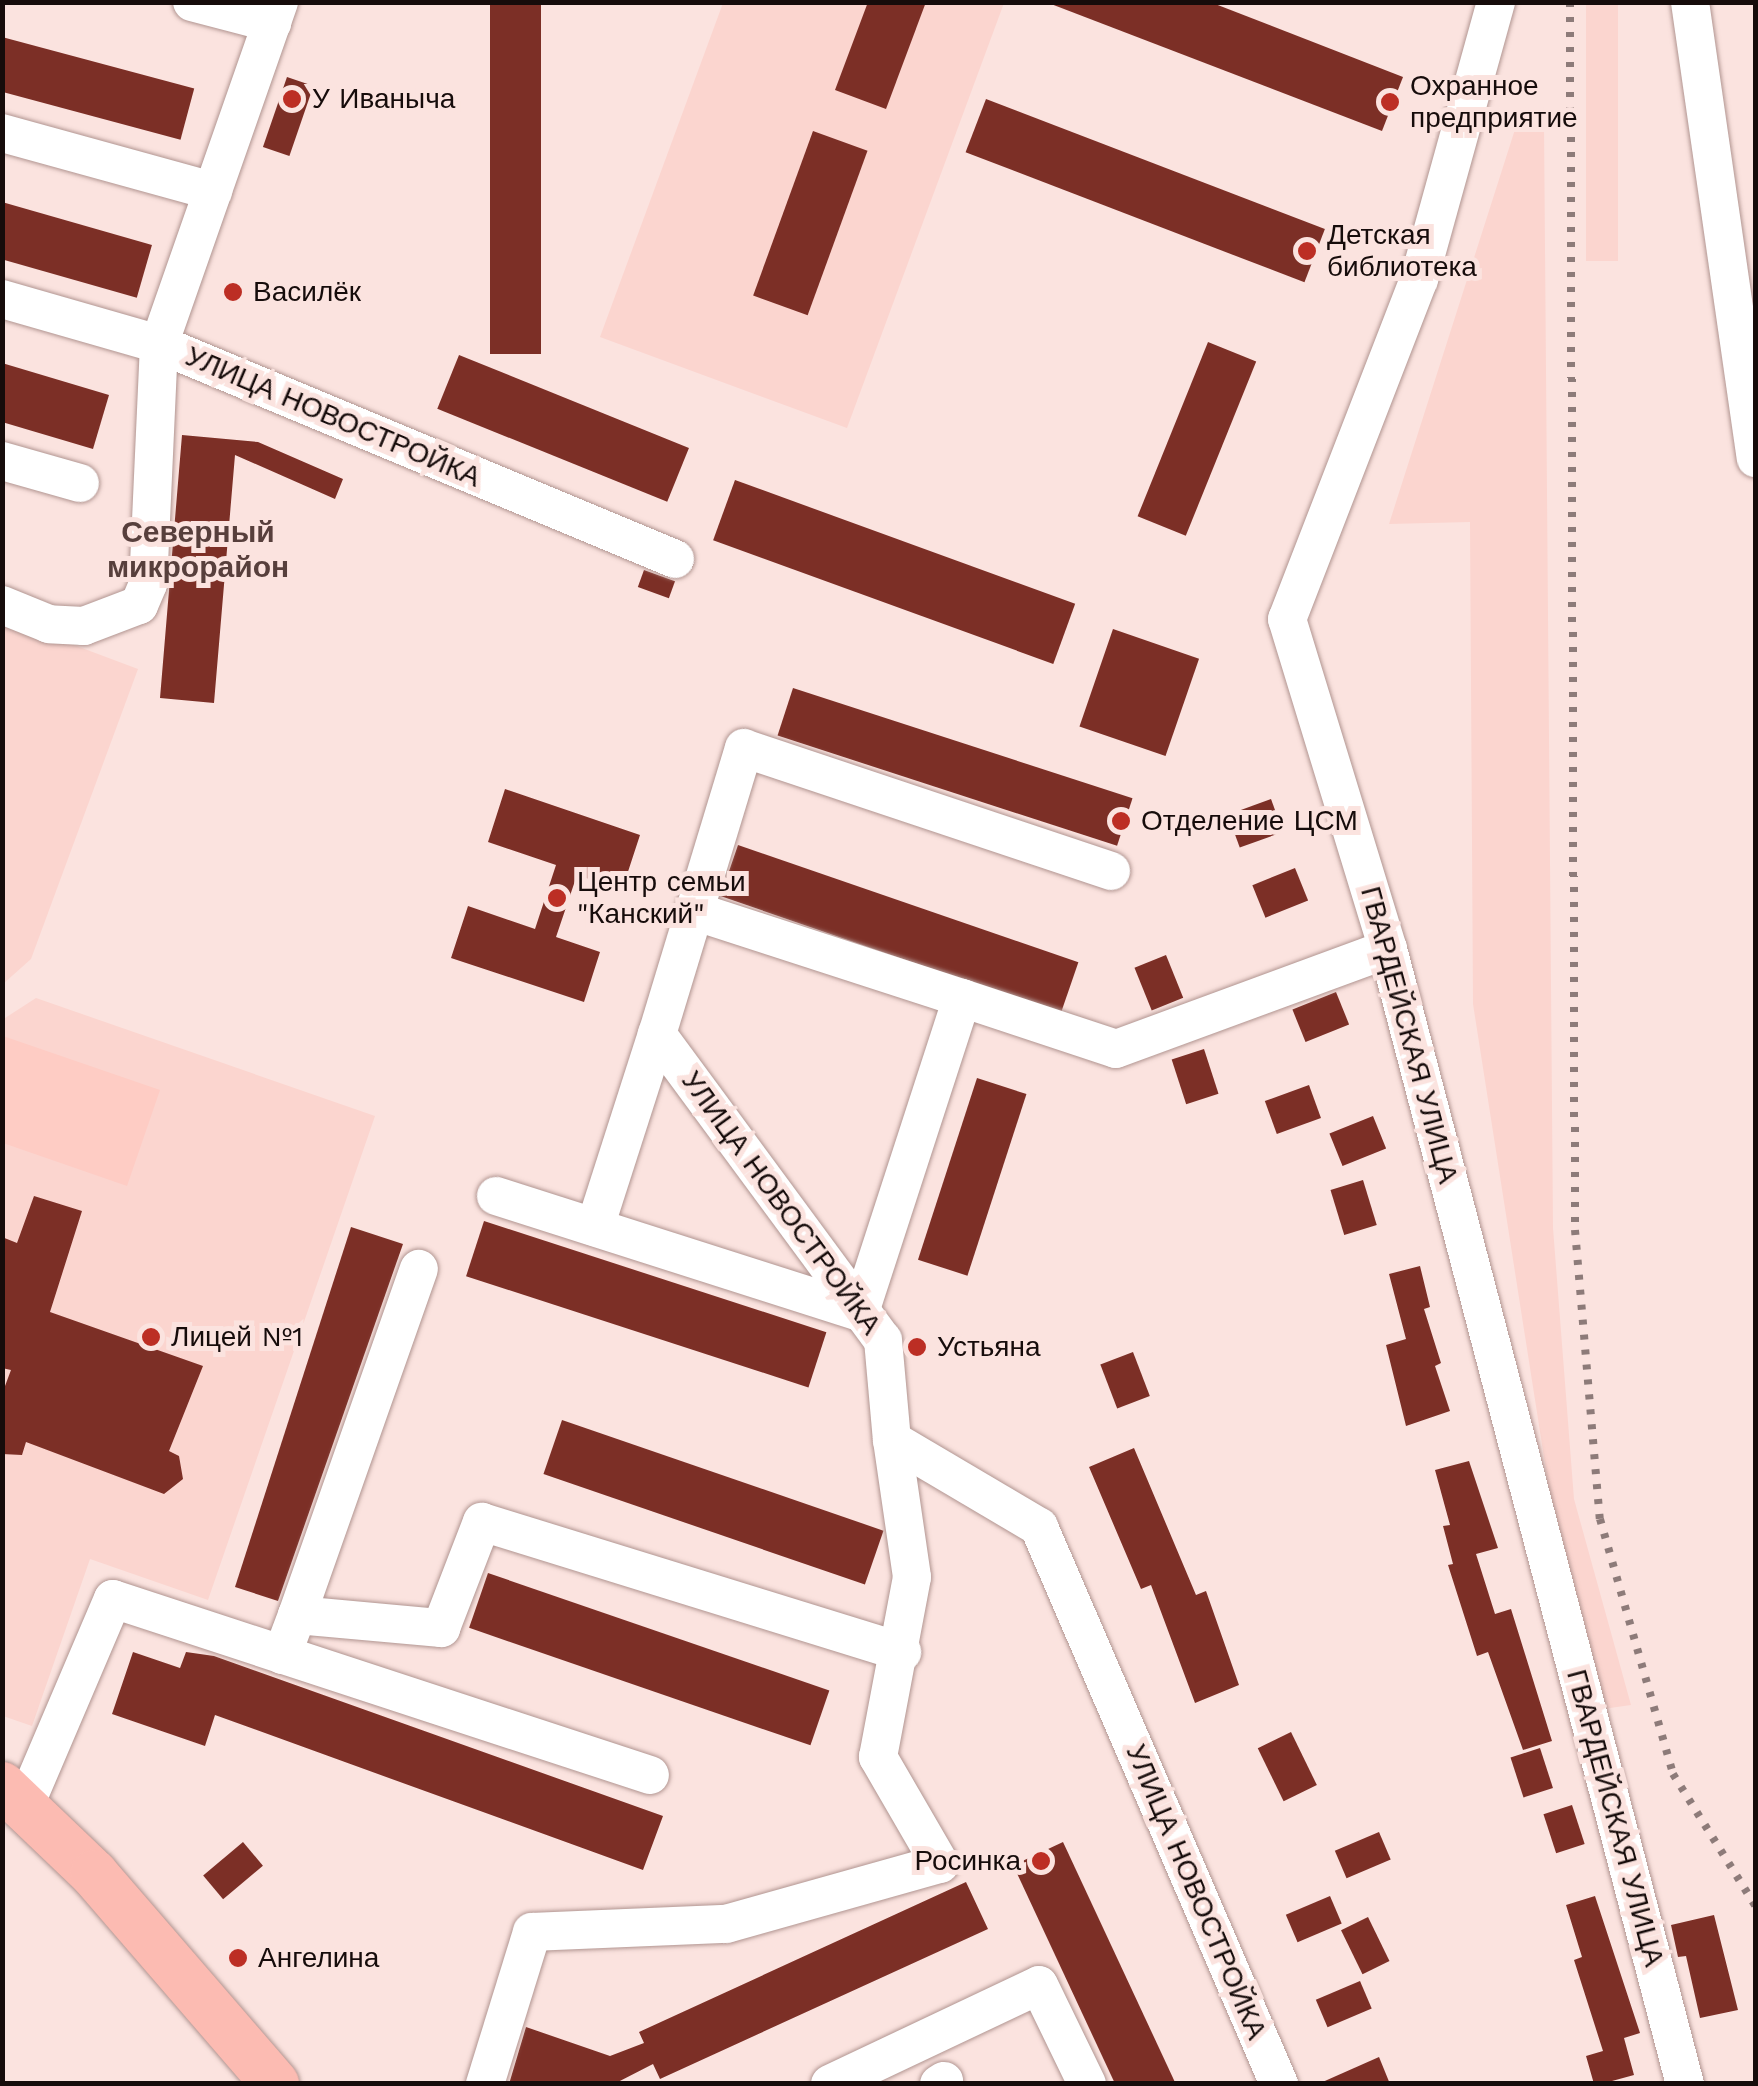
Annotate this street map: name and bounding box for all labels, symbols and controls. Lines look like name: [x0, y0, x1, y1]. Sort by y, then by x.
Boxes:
place label: Охранное предприятие: [1410, 69, 1578, 135]
place label: У Иваныча: [312, 82, 455, 116]
marker: У Иваныча: [281, 88, 303, 110]
marker: Охранное предприятие: [1379, 91, 1401, 113]
place label: Детская библиотека: [1327, 218, 1477, 284]
marker: Детская библиотека: [1296, 240, 1318, 262]
place label: Василёк: [253, 275, 361, 309]
marker: Василёк: [222, 281, 244, 303]
street label: УЛИЦА НОВОСТРОЙКА: [180, 340, 486, 494]
district label: Северный микрорайон: [107, 514, 289, 584]
place label: Отделение ЦСМ: [1141, 804, 1358, 838]
marker: Отделение ЦСМ: [1110, 810, 1132, 832]
place label: Центр семьи "Канский": [577, 865, 746, 931]
street label: ГВАРДЕЙСКАЯ УЛИЦА: [1353, 883, 1465, 1187]
marker: Центр семьи "Канский": [546, 887, 568, 909]
street label: УЛИЦА НОВОСТРОЙКА: [674, 1065, 888, 1341]
place label: Лицей №1: [171, 1320, 303, 1354]
marker: Лицей №1: [140, 1326, 162, 1348]
place label: Устьяна: [937, 1330, 1041, 1364]
marker: Устьяна: [906, 1336, 928, 1358]
street label: ГВАРДЕЙСКАЯ УЛИЦА: [1559, 1666, 1671, 1970]
street label: УЛИЦА НОВОСТРОЙКА: [1119, 1739, 1273, 2045]
place label: Росинка: [914, 1844, 1021, 1878]
marker: Росинка: [1030, 1850, 1052, 1872]
place label: Ангелина: [258, 1941, 379, 1975]
marker: Ангелина: [227, 1947, 249, 1969]

